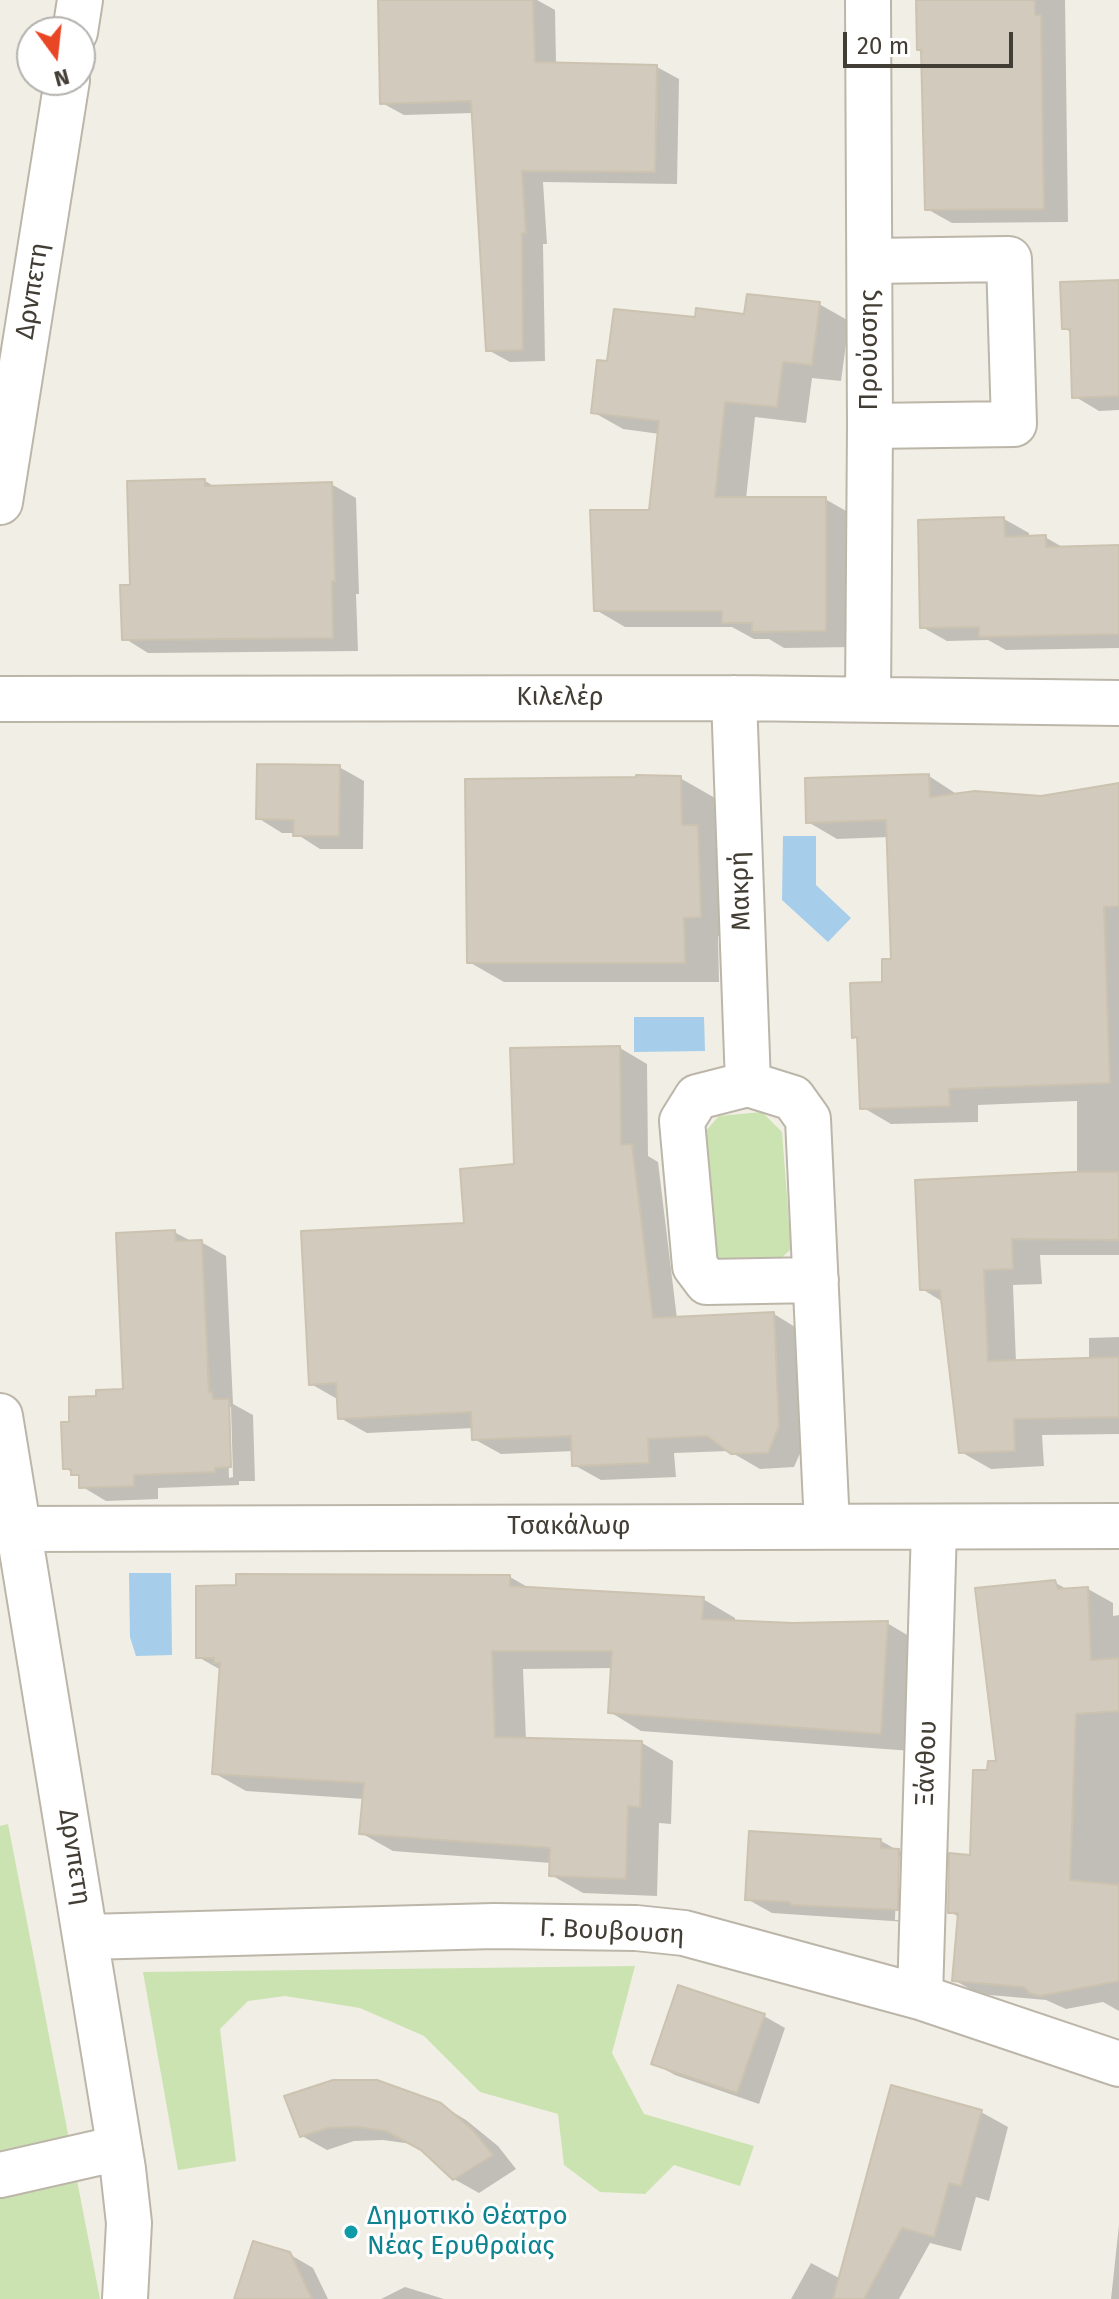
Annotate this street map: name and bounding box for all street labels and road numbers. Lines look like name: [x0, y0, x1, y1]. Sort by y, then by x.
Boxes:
street label: Δρνπετη: [10, 241, 56, 341]
street label: Προύσσης: [854, 290, 886, 410]
street label: Κιλελέρ: [516, 682, 604, 714]
street label: Μακρή: [724, 851, 758, 931]
street label: Τσακάλωφ: [507, 1511, 631, 1543]
street label: Ξάνθου: [910, 1720, 944, 1806]
street label: Δρνπετη: [51, 1807, 97, 1907]
street label: Γ. Βουβουση: [539, 1913, 685, 1951]

